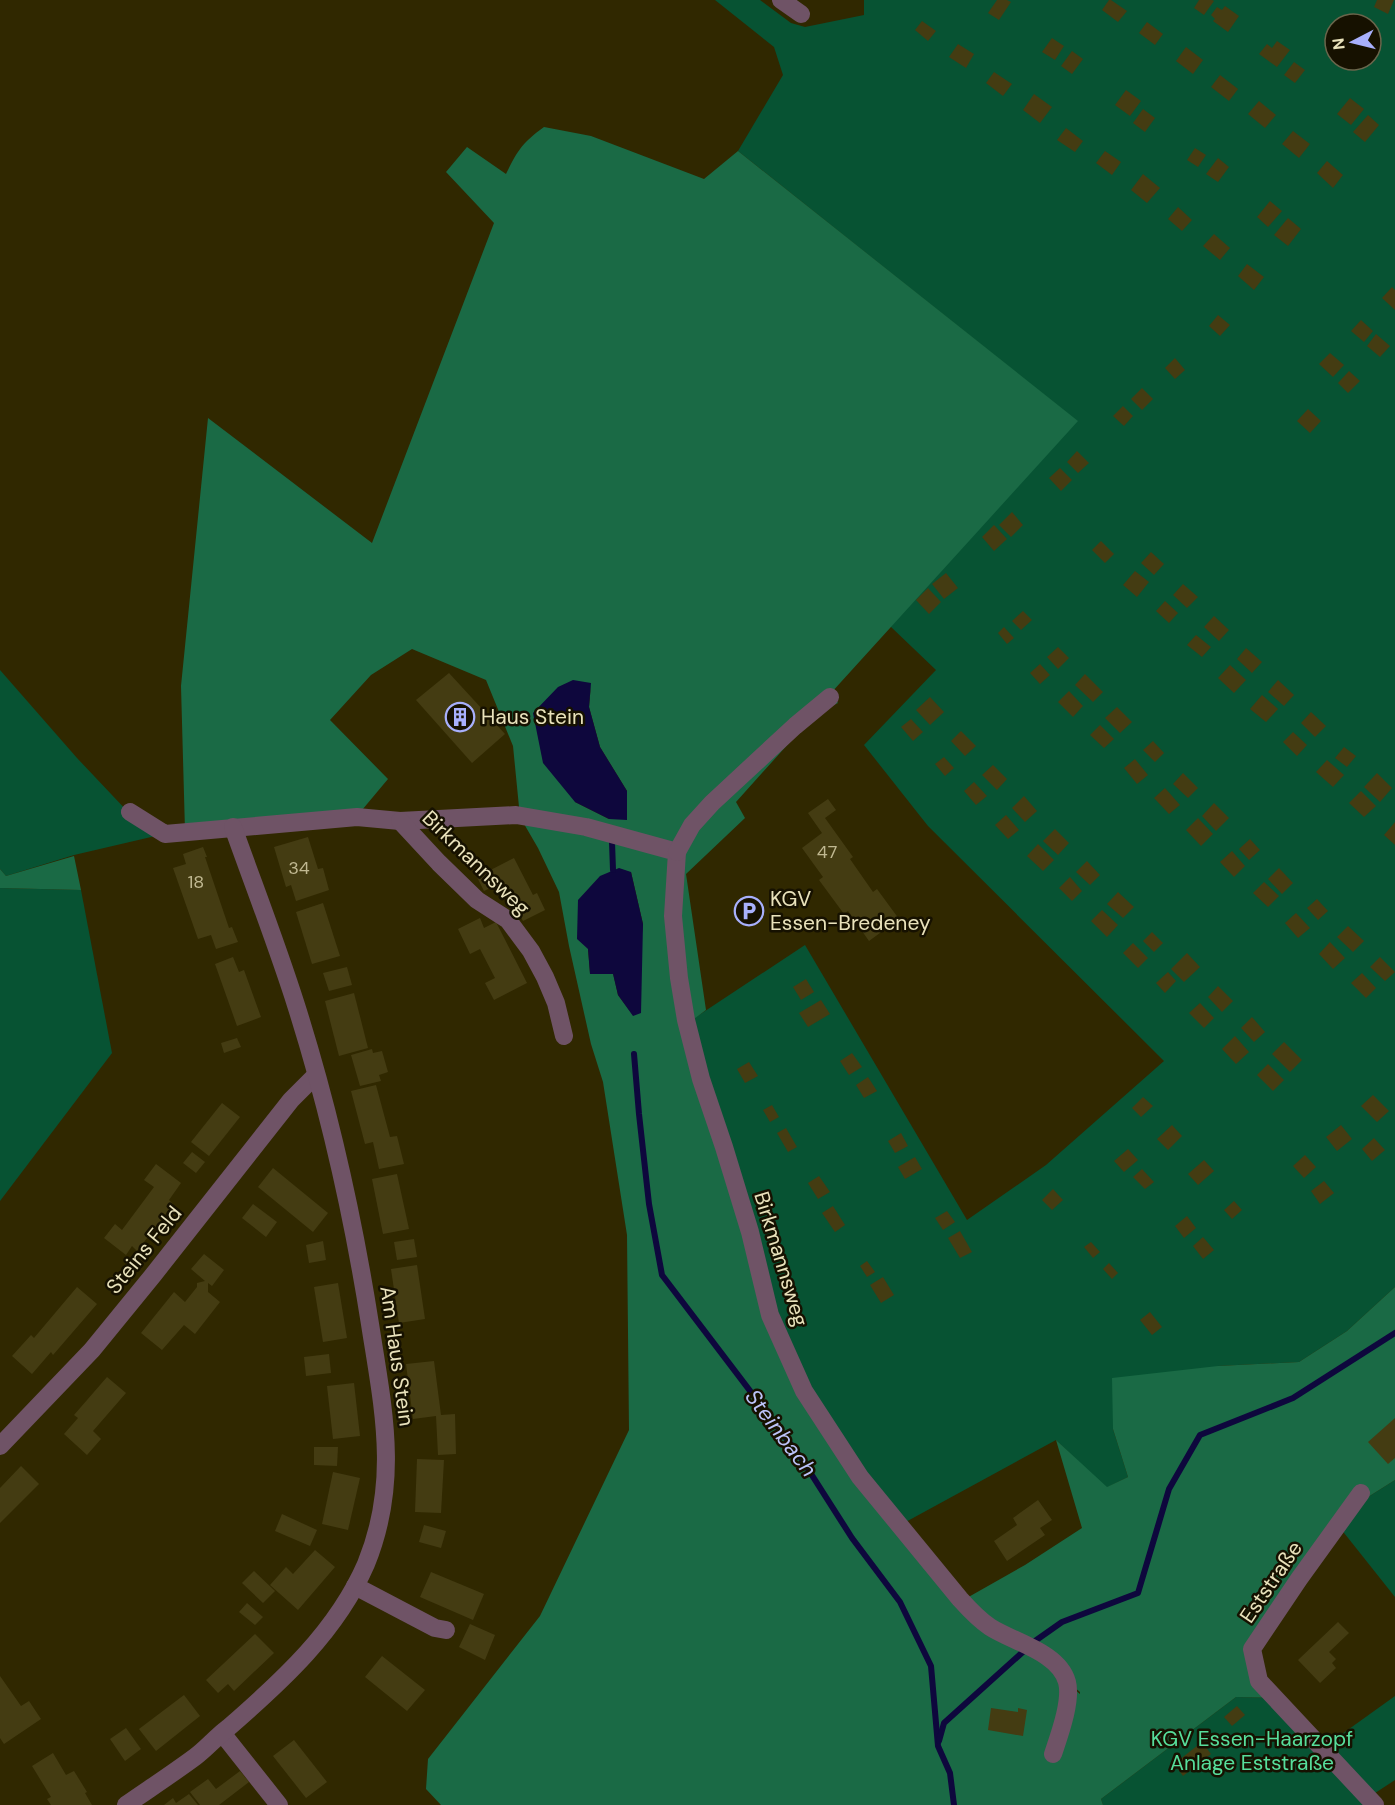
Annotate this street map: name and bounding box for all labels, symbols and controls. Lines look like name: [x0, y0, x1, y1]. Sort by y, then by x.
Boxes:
north arrow: [1323, 12, 1383, 72]
text: N: [1327, 37, 1350, 51]
building icon: Haus Stein: [444, 701, 476, 733]
place label: Haus Stein: [481, 703, 584, 731]
street label: Birkmannsweg: [416, 804, 536, 922]
house number: 47: [817, 840, 837, 864]
house number: 34: [288, 856, 310, 880]
house number: 18: [188, 870, 204, 894]
place label: KGV Essen-Bredeney: [770, 885, 931, 937]
parking icon: KGV Essen-Bredeney: [733, 895, 765, 927]
street label: Birkmannsweg: [747, 1188, 815, 1330]
street label: Steins Feld: [100, 1200, 188, 1300]
street label: Am Haus Stein: [373, 1284, 421, 1428]
water label: Steinbach: [739, 1383, 823, 1483]
street label: Eststraße: [1233, 1535, 1309, 1628]
park label: KGV Essen-Haarzopf Anlage Eststraße: [1151, 1725, 1353, 1777]

